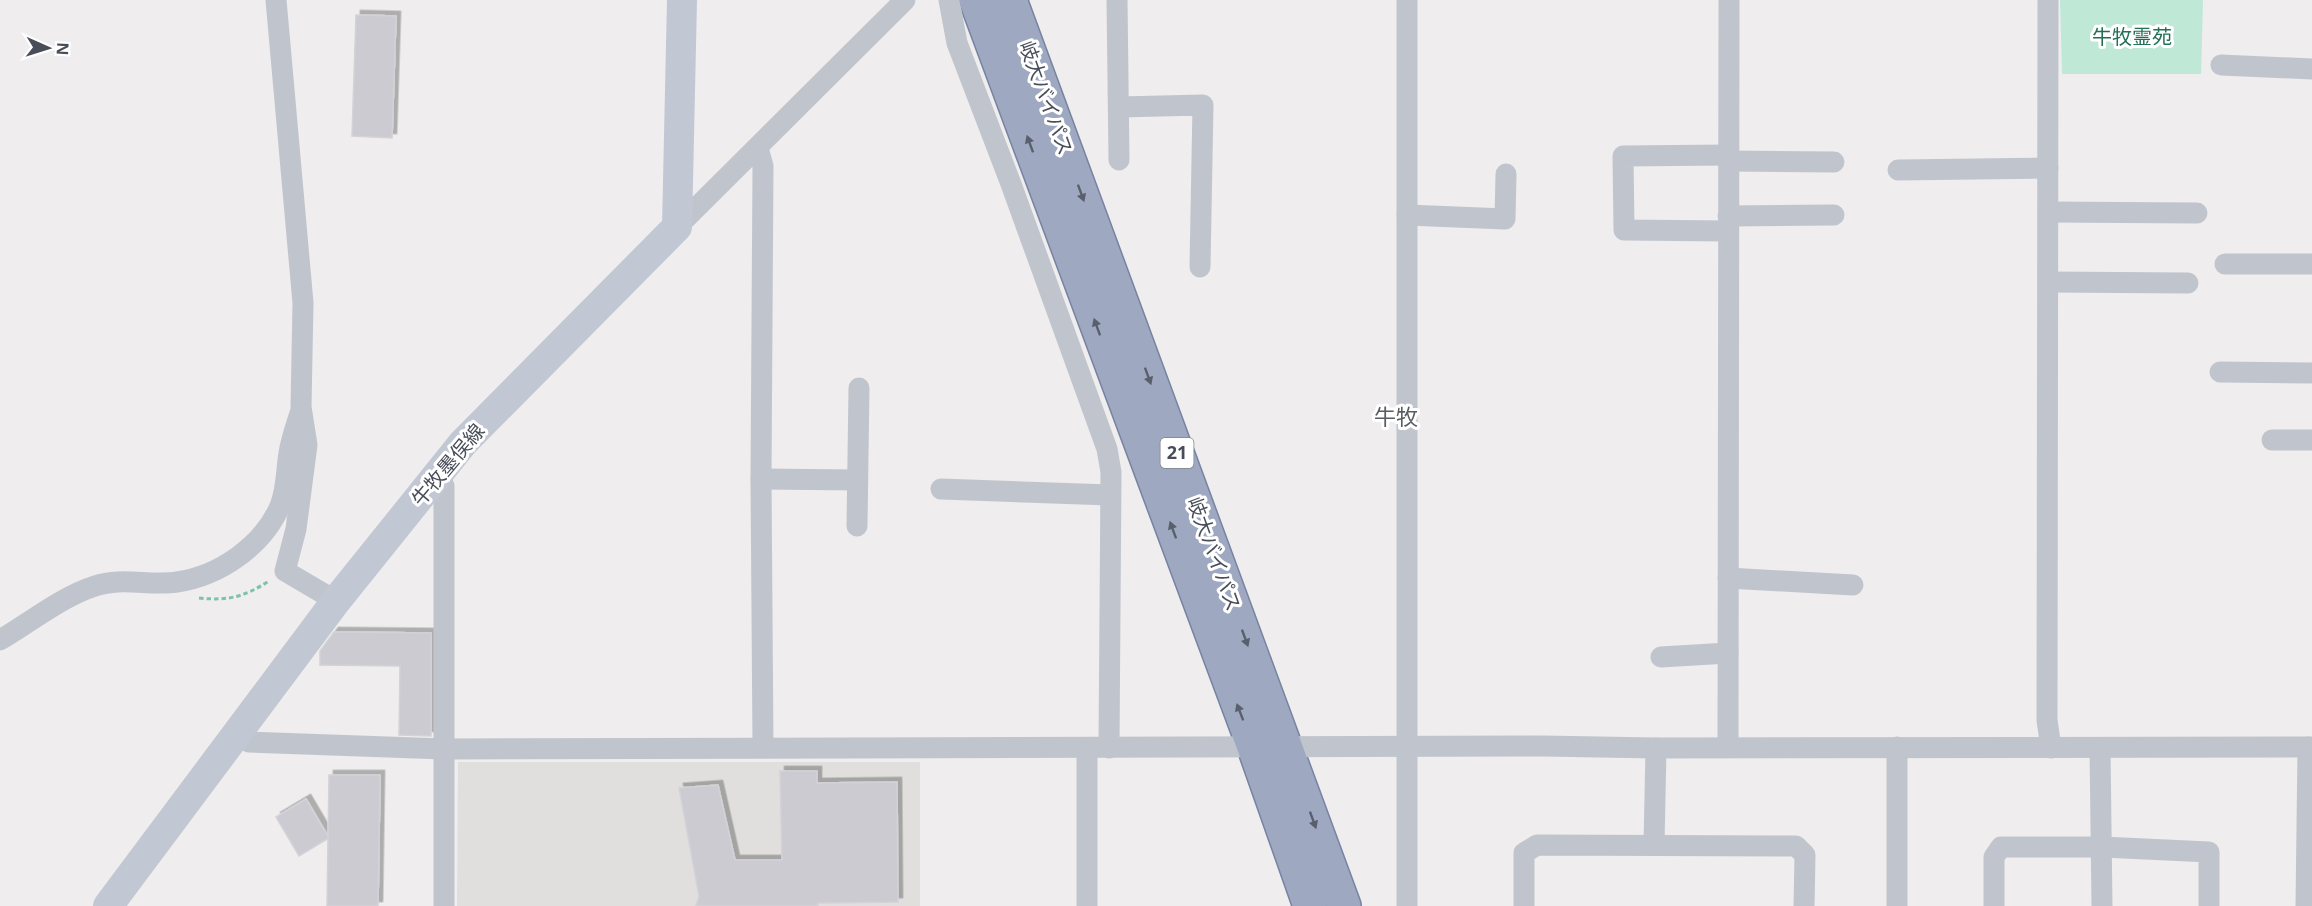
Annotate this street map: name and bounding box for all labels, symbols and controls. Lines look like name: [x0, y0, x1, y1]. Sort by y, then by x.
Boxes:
north arrow: [18, 18, 78, 78]
park label: 牛牧霊苑: [2092, 23, 2172, 50]
street label: 岐大バイパス: [1013, 37, 1080, 159]
text: N: [52, 42, 74, 56]
one-way arrow: [1024, 135, 1034, 153]
one-way arrow: [1076, 184, 1086, 202]
one-way arrow: [1092, 318, 1102, 336]
one-way arrow: [1144, 367, 1154, 385]
district label: 牛牧: [1374, 401, 1418, 431]
street label: 牛牧墨俣線: [405, 418, 490, 512]
road number: 21: [1160, 438, 1194, 468]
street label: 岐大バイパス: [1181, 493, 1248, 615]
one-way arrow: [1167, 521, 1177, 539]
one-way arrow: [1240, 629, 1250, 647]
one-way arrow: [1235, 703, 1245, 721]
one-way arrow: [1308, 811, 1318, 829]

